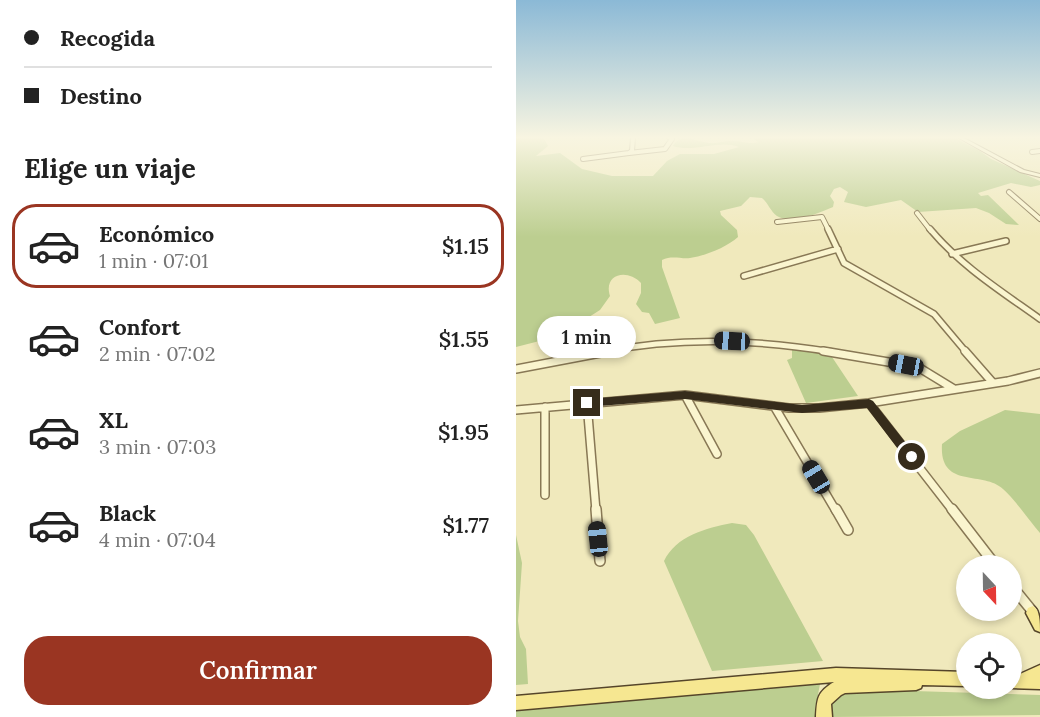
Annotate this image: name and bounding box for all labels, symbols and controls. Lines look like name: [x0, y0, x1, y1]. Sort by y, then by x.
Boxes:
text: Recogida: [60, 24, 155, 52]
text: Destino: [60, 82, 142, 110]
text: Elige un viaje: [24, 151, 196, 185]
icon: car: [27, 219, 81, 273]
text: Económico: [99, 220, 214, 248]
text: $1.15: [442, 232, 489, 260]
text: 1 min · 07:01: [99, 248, 209, 273]
icon: car: [27, 312, 81, 366]
text: Confort: [99, 313, 181, 341]
callout: 1 min: [538, 316, 637, 358]
text: 1 min: [561, 324, 612, 349]
text: $1.55: [439, 325, 489, 353]
car: [714, 331, 750, 351]
text: 2 min · 07:02: [99, 341, 215, 366]
car: [887, 353, 925, 377]
route end: [573, 389, 600, 416]
icon: car: [27, 405, 81, 459]
text: XL: [99, 406, 128, 434]
text: $1.95: [438, 418, 489, 446]
text: 3 min · 07:03: [99, 434, 216, 459]
route start: [898, 443, 925, 470]
car: [799, 457, 833, 497]
icon: car: [27, 498, 81, 552]
text: Black: [99, 499, 156, 527]
text: $1.77: [443, 511, 489, 539]
car: [587, 520, 609, 558]
text: 4 min · 07:04: [99, 527, 216, 552]
north arrow: [956, 555, 1022, 621]
map controls: [956, 555, 1022, 699]
button: locate: [956, 633, 1022, 699]
button: Confirmar: [24, 636, 492, 705]

